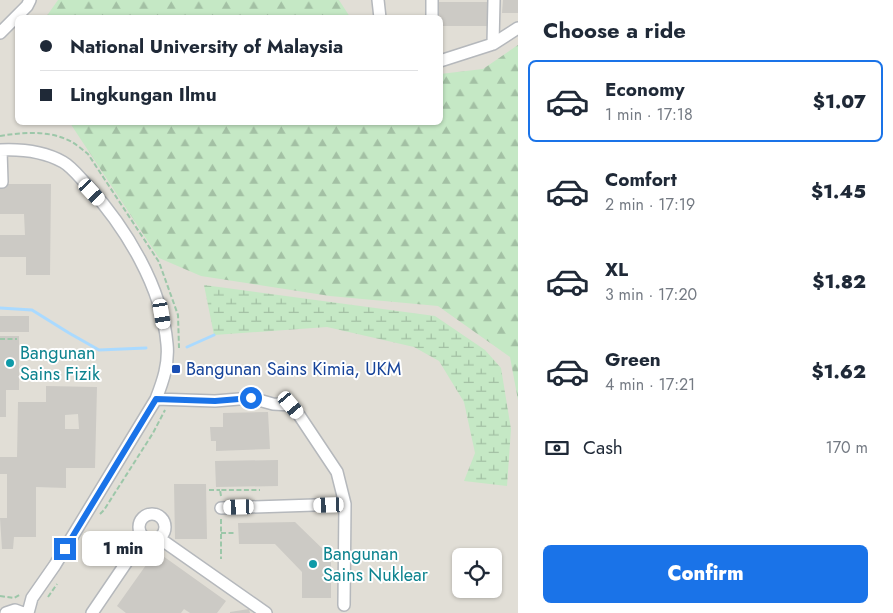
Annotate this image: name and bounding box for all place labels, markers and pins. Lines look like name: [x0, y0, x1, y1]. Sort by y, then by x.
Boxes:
place label: Bangunan Sains Fizik: [20, 340, 100, 387]
place label: Bangunan Sains Kimia, UKM: [186, 356, 401, 382]
marker: Bangunan Sains Fizik: [4, 357, 16, 369]
marker: Bangunan Sains Kimia, UKM: [170, 363, 182, 375]
place label: Bangunan Sains Nuklear: [323, 541, 429, 588]
marker: Bangunan Sains Nuklear: [307, 558, 319, 570]

